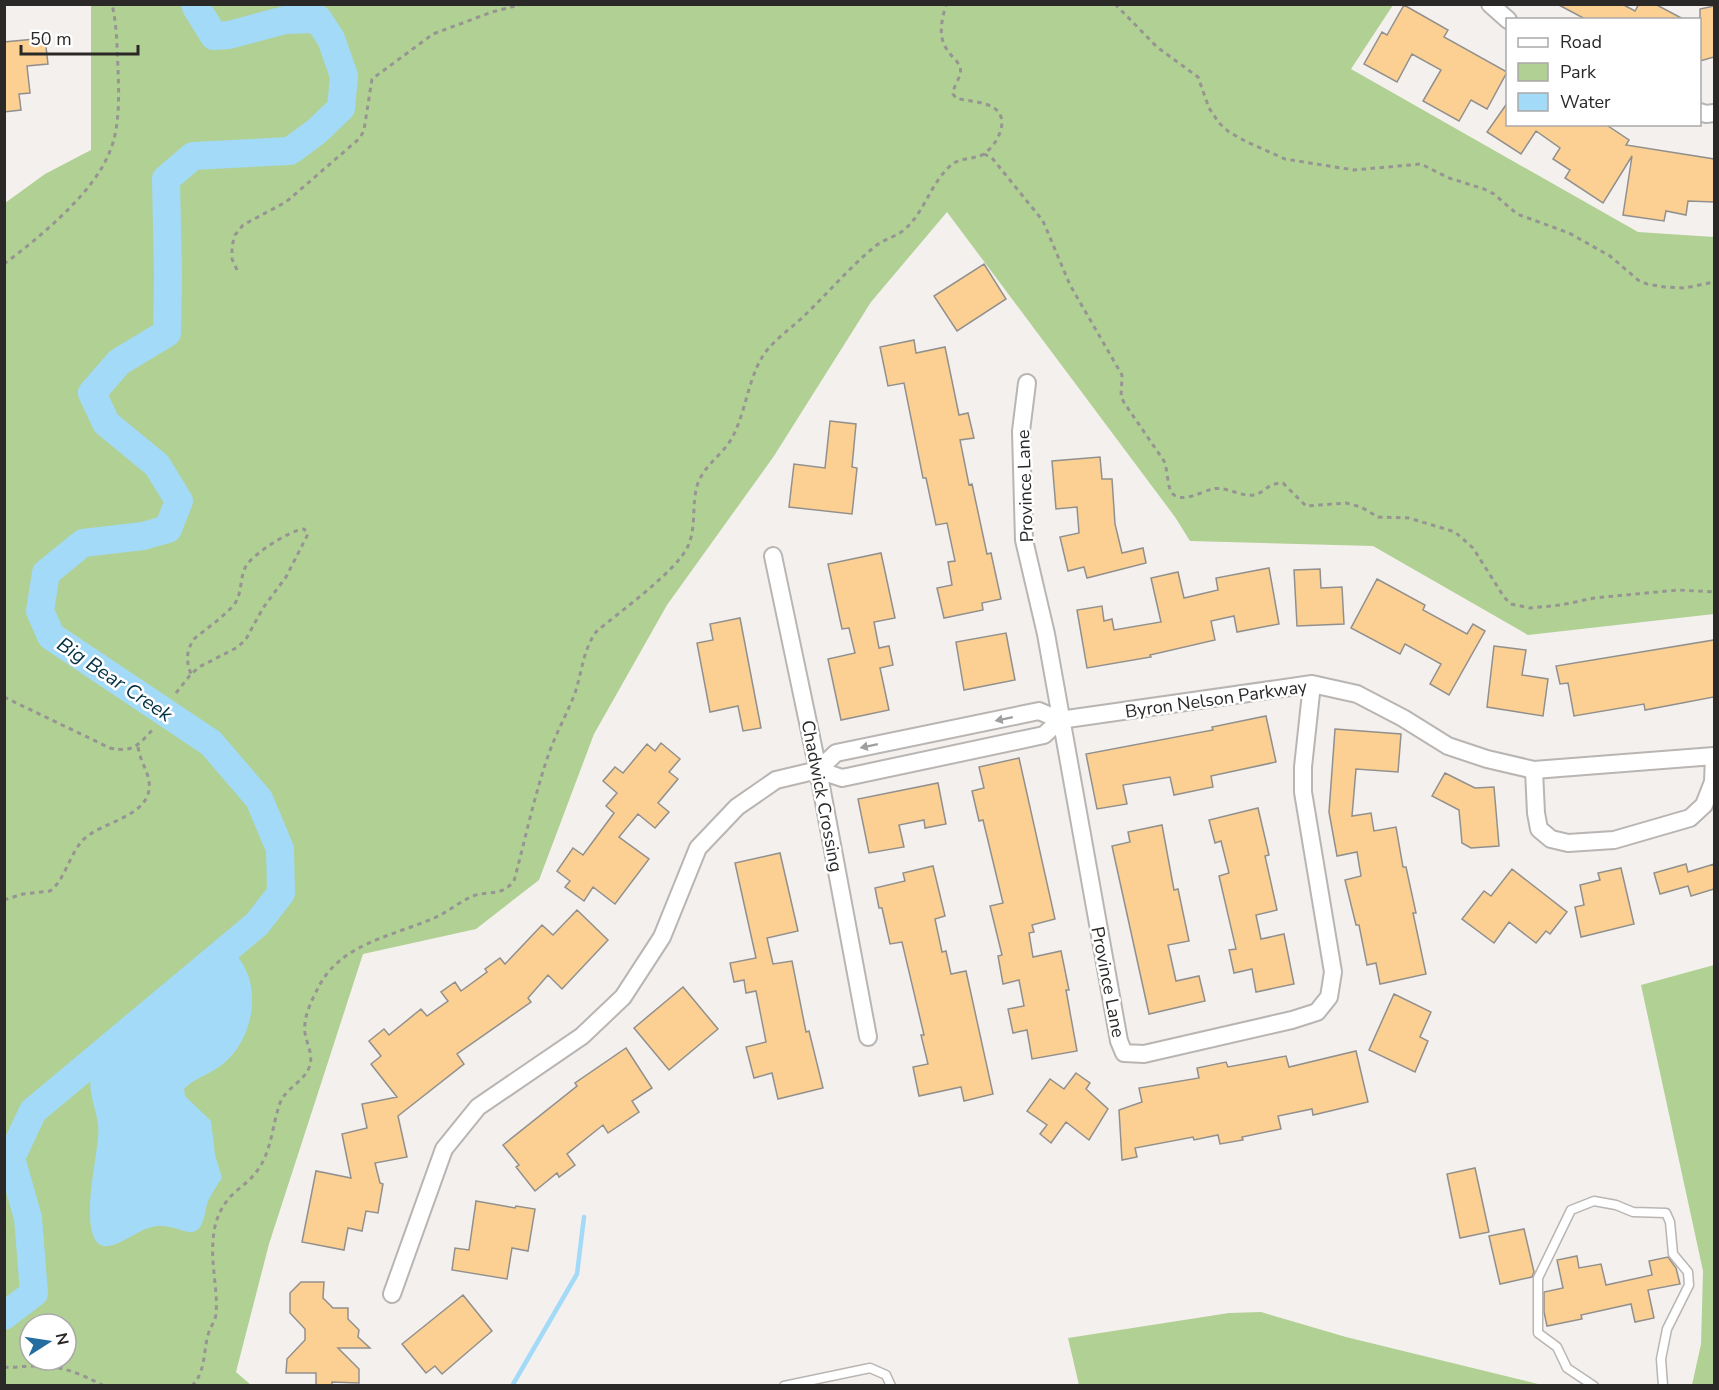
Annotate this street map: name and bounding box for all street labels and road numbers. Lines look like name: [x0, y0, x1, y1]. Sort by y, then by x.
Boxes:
street label: Province Lane: [1011, 429, 1039, 543]
street label: Byron Nelson Parkway: [1123, 674, 1309, 724]
street label: Chadwick Crossing: [795, 718, 849, 874]
street label: Province Lane: [1085, 924, 1131, 1040]

